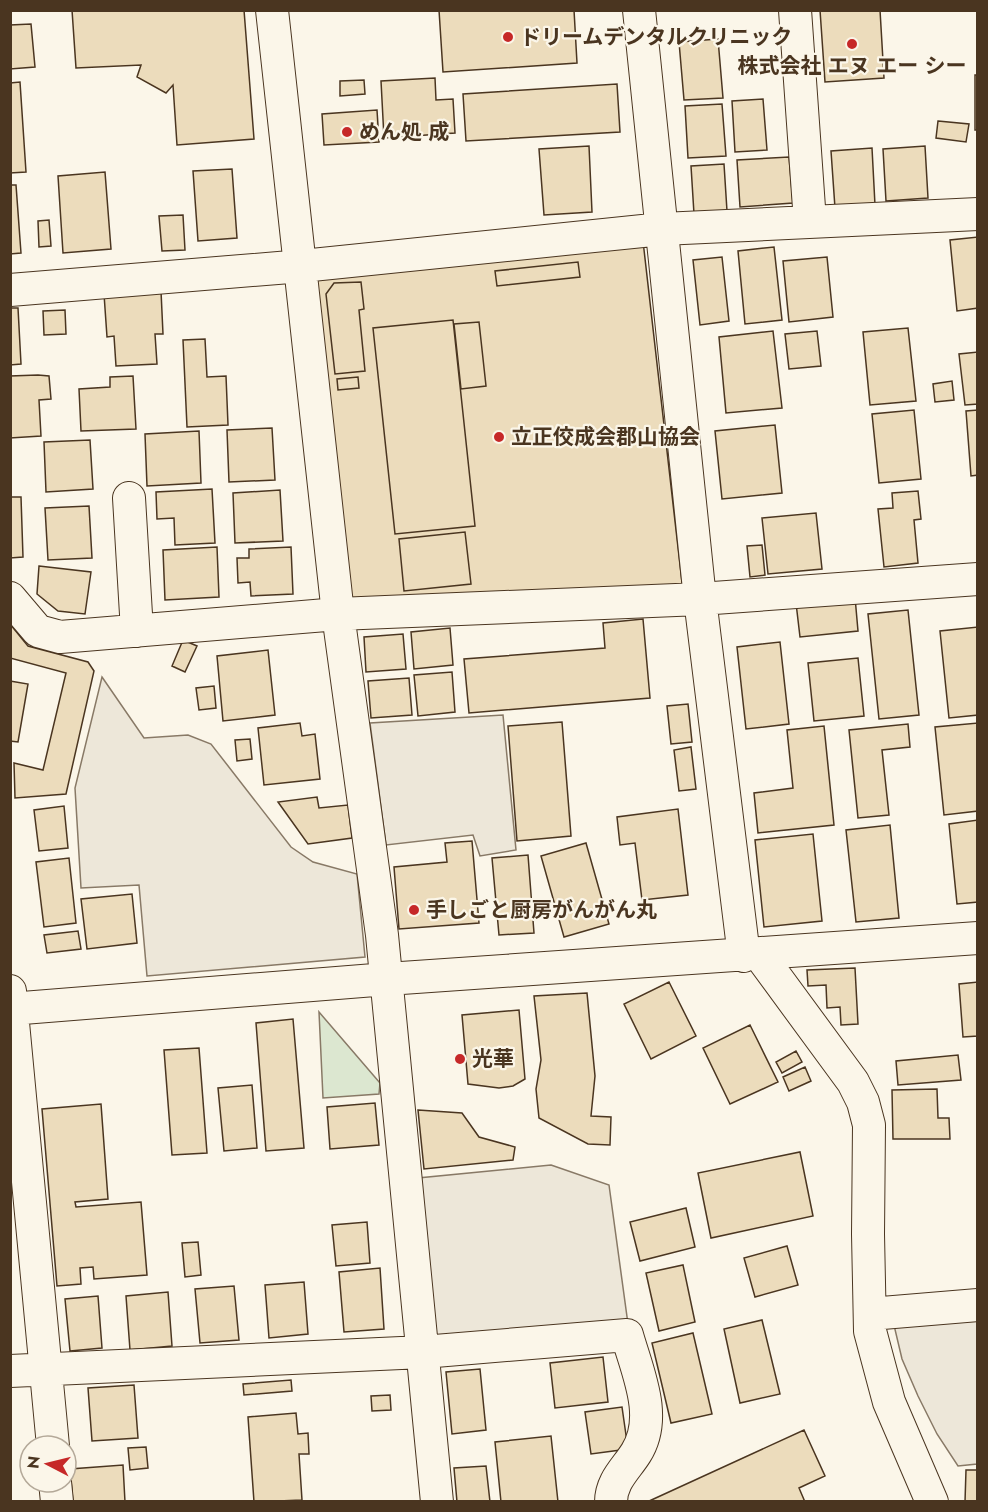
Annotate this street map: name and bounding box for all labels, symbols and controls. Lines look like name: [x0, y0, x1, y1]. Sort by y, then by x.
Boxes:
place label: ドリームデンタルクリニック: [520, 22, 792, 52]
marker: ドリームデンタルクリニック: [501, 30, 515, 44]
marker: 株式会社 エヌ エー シー: [845, 37, 859, 51]
place label: 株式会社 エヌ エー シー: [738, 51, 966, 81]
place label: めん処 成: [359, 117, 449, 147]
marker: めん処 成: [340, 125, 354, 139]
place label: 立正佼成会郡山協会: [511, 422, 700, 452]
marker: 立正佼成会郡山協会: [492, 430, 506, 444]
place label: 手しごと厨房がんがん丸: [426, 895, 657, 925]
marker: 手しごと厨房がんがん丸: [407, 903, 421, 917]
place label: 光華: [472, 1044, 514, 1074]
marker: 光華: [453, 1052, 467, 1066]
north arrow: [18, 1434, 78, 1494]
text: N: [21, 1455, 46, 1470]

